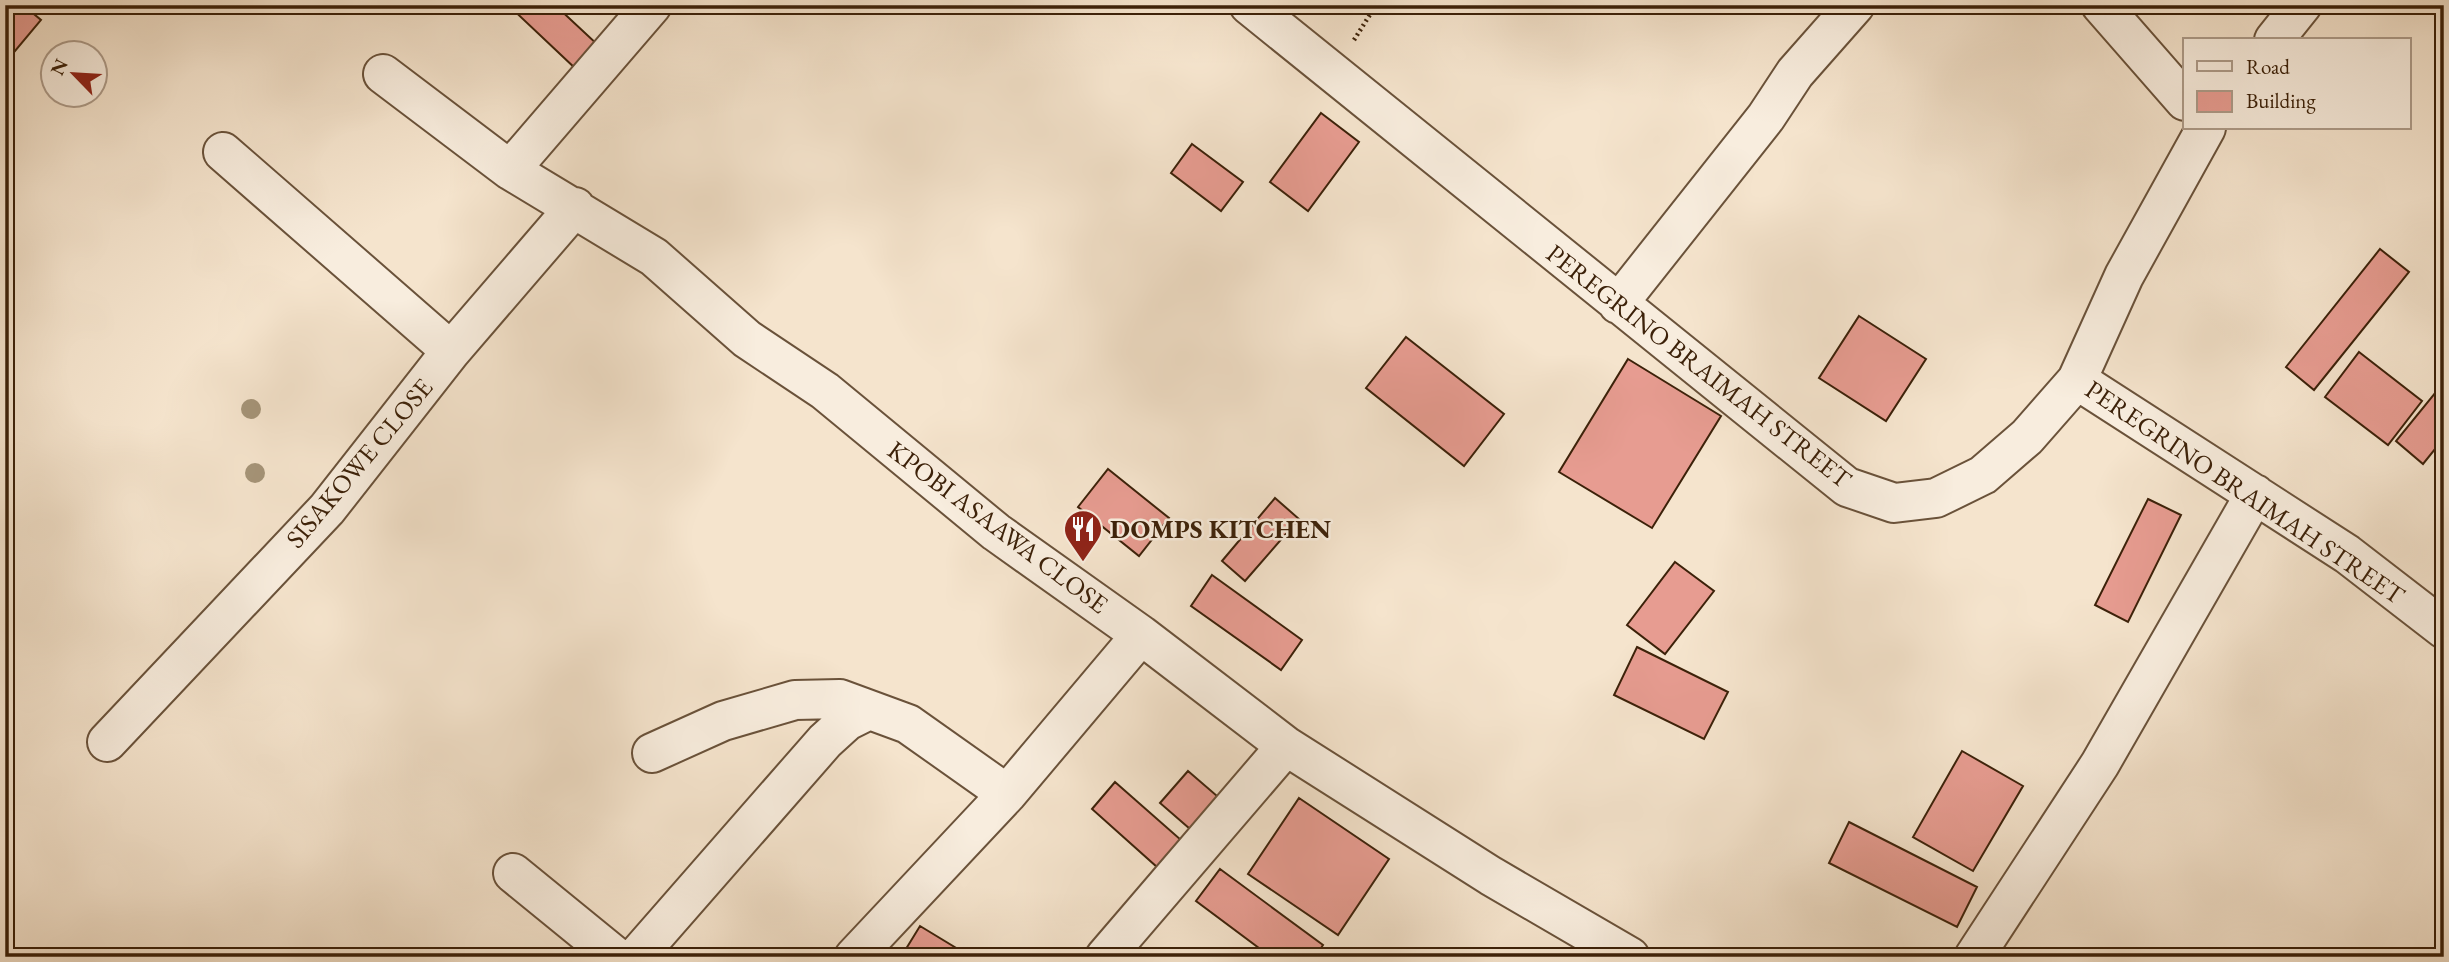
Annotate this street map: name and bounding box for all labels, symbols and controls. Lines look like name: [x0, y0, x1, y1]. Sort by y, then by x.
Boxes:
north arrow: [38, 38, 108, 108]
legend: [2183, 38, 2410, 130]
text: Road: [2246, 53, 2290, 80]
text: N: [44, 54, 74, 79]
text: Building: [2246, 87, 2316, 114]
street label: PEREGRINO BRAIMAH STREET: [1539, 236, 1859, 496]
street label: SISAKOWE CLOSE: [278, 371, 440, 555]
street label: PEREGRINO BRAIMAH STREET: [2079, 372, 2412, 612]
street label: KPOBI ASAAWA CLOSE: [881, 433, 1115, 621]
restaurant icon: DOMPS KITCHEN: [1062, 508, 1104, 563]
place label: DOMPS KITCHEN: [1110, 512, 1331, 546]

